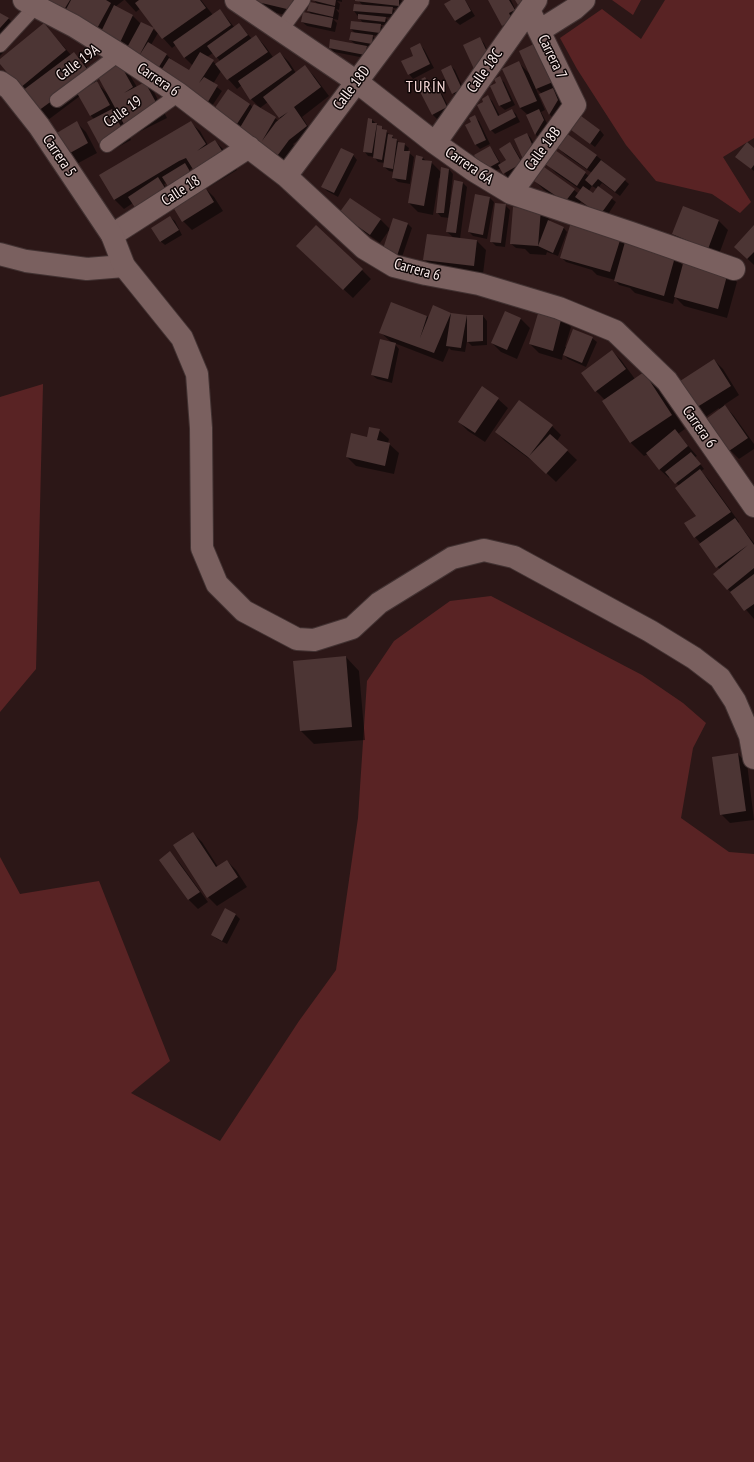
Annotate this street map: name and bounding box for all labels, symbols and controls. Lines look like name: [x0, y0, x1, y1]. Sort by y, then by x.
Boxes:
street label: Carrera 7: [534, 32, 570, 82]
street label: Calle 19A: [53, 41, 103, 85]
street label: Calle 18C: [463, 46, 507, 96]
street label: Carrera 6: [133, 59, 183, 101]
street label: Calle 18D: [330, 62, 374, 114]
district label: TURÍN: [406, 77, 446, 97]
street label: Calle 19: [100, 92, 146, 132]
street label: Calle 18B: [521, 124, 565, 174]
street label: Carrera 5: [38, 131, 80, 181]
street label: Carrera 6A: [441, 143, 497, 189]
street label: Calle 18: [158, 172, 204, 210]
street label: Carrera 6: [392, 255, 442, 285]
street label: Carrera 6: [678, 403, 720, 451]

